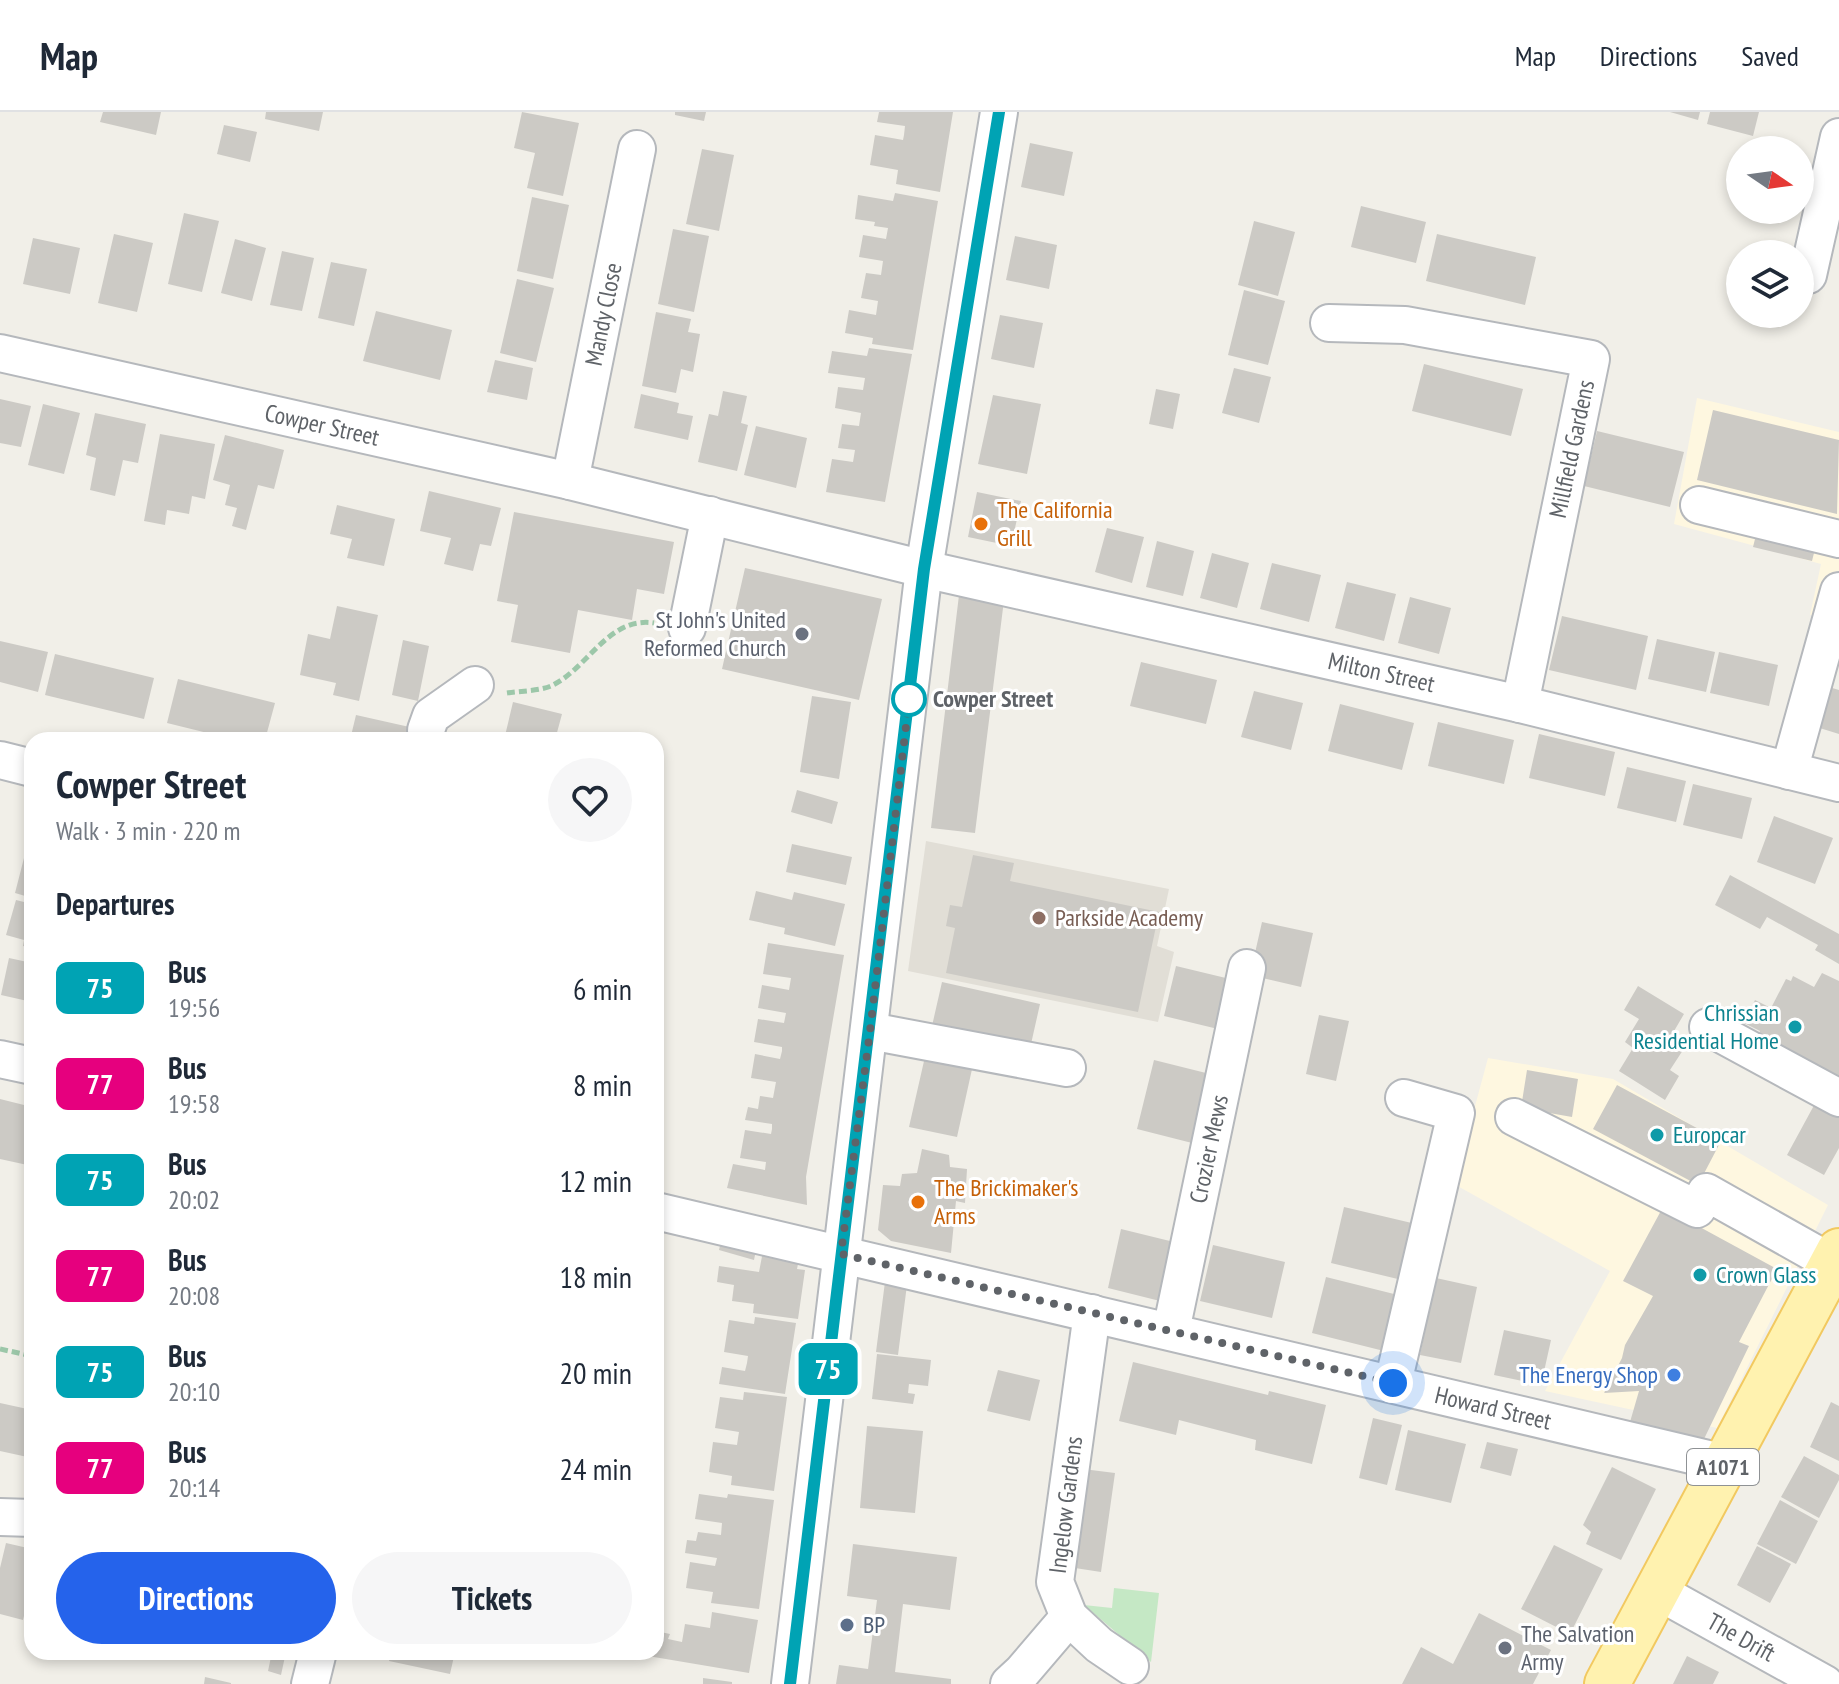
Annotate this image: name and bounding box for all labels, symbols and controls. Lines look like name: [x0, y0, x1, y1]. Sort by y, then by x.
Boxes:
text: Map: [40, 31, 98, 80]
text: Map: [1515, 37, 1556, 74]
text: Directions: [1600, 37, 1697, 74]
text: Saved: [1741, 37, 1799, 74]
north arrow: [1726, 136, 1814, 224]
map controls: [1726, 136, 1814, 328]
button: layers: [1726, 240, 1814, 328]
street label: Mandy Close: [578, 260, 629, 368]
street label: Millfield Gardens: [1542, 377, 1601, 521]
street label: Cowper Street: [262, 397, 383, 453]
place label: The California Grill: [997, 494, 1113, 553]
marker: The California Grill: [972, 515, 990, 533]
place label: St John's United Reformed Church: [644, 604, 786, 663]
marker: St John's United Reformed Church: [793, 625, 811, 643]
street label: Milton Street: [1325, 645, 1438, 699]
marker: Cowper Street: [892, 682, 926, 716]
place label: Cowper Street: [933, 683, 1053, 714]
button: heart: [548, 758, 632, 842]
text: Cowper Street: [56, 759, 246, 808]
text: Walk · 3 min · 220 m: [56, 814, 240, 847]
text: Departures: [56, 884, 174, 923]
place label: Parkside Academy: [1055, 902, 1203, 933]
marker: Parkside Academy: [1030, 909, 1048, 927]
text: Bus: [168, 952, 207, 991]
text: 75: [87, 969, 113, 1006]
text: 6 min: [573, 969, 632, 1008]
text: 19:56: [168, 991, 220, 1024]
place label: Chrissian Residential Home: [1633, 997, 1779, 1056]
marker: Chrissian Residential Home: [1786, 1018, 1804, 1036]
text: Bus: [168, 1048, 207, 1087]
text: 77: [87, 1065, 113, 1102]
text: 8 min: [573, 1065, 632, 1104]
text: 19:58: [168, 1087, 220, 1120]
street label: Crozier Mews: [1182, 1092, 1235, 1206]
place label: Europcar: [1673, 1119, 1746, 1150]
marker: Europcar: [1648, 1126, 1666, 1144]
text: Bus: [168, 1144, 207, 1183]
text: 75: [87, 1161, 113, 1198]
text: 12 min: [559, 1161, 632, 1200]
place label: The Brickimaker's Arms: [934, 1172, 1078, 1231]
text: 20:02: [168, 1183, 220, 1216]
marker: The Brickimaker's Arms: [909, 1193, 927, 1211]
text: Bus: [168, 1240, 207, 1279]
text: 77: [87, 1257, 113, 1294]
text: 18 min: [559, 1257, 632, 1296]
place label: Crown Glass: [1716, 1259, 1816, 1290]
marker: Crown Glass: [1691, 1266, 1709, 1284]
text: 20:08: [168, 1279, 220, 1312]
text: Bus: [168, 1336, 207, 1375]
line badge: 75: [792, 1343, 864, 1395]
text: 75: [815, 1350, 841, 1387]
text: 75: [87, 1353, 113, 1390]
text: 20 min: [559, 1353, 632, 1392]
place label: The Energy Shop: [1519, 1359, 1658, 1390]
your location: [1373, 1363, 1413, 1403]
marker: The Energy Shop: [1665, 1366, 1683, 1384]
text: 20:10: [168, 1375, 220, 1408]
street label: Howard Street: [1432, 1379, 1555, 1437]
text: Bus: [168, 1432, 207, 1471]
street label: Ingelow Gardens: [1042, 1435, 1089, 1575]
text: 77: [87, 1449, 113, 1486]
text: 24 min: [559, 1449, 632, 1488]
road number: A1071: [1687, 1449, 1759, 1485]
text: 20:14: [168, 1471, 220, 1504]
button: Directions: [56, 1552, 336, 1644]
button: Tickets: [352, 1552, 632, 1644]
street label: The Drift: [1702, 1606, 1781, 1669]
place label: BP: [863, 1609, 885, 1640]
marker: BP: [838, 1616, 856, 1634]
place label: The Salvation Army: [1521, 1618, 1634, 1677]
marker: The Salvation Army: [1496, 1639, 1514, 1657]

